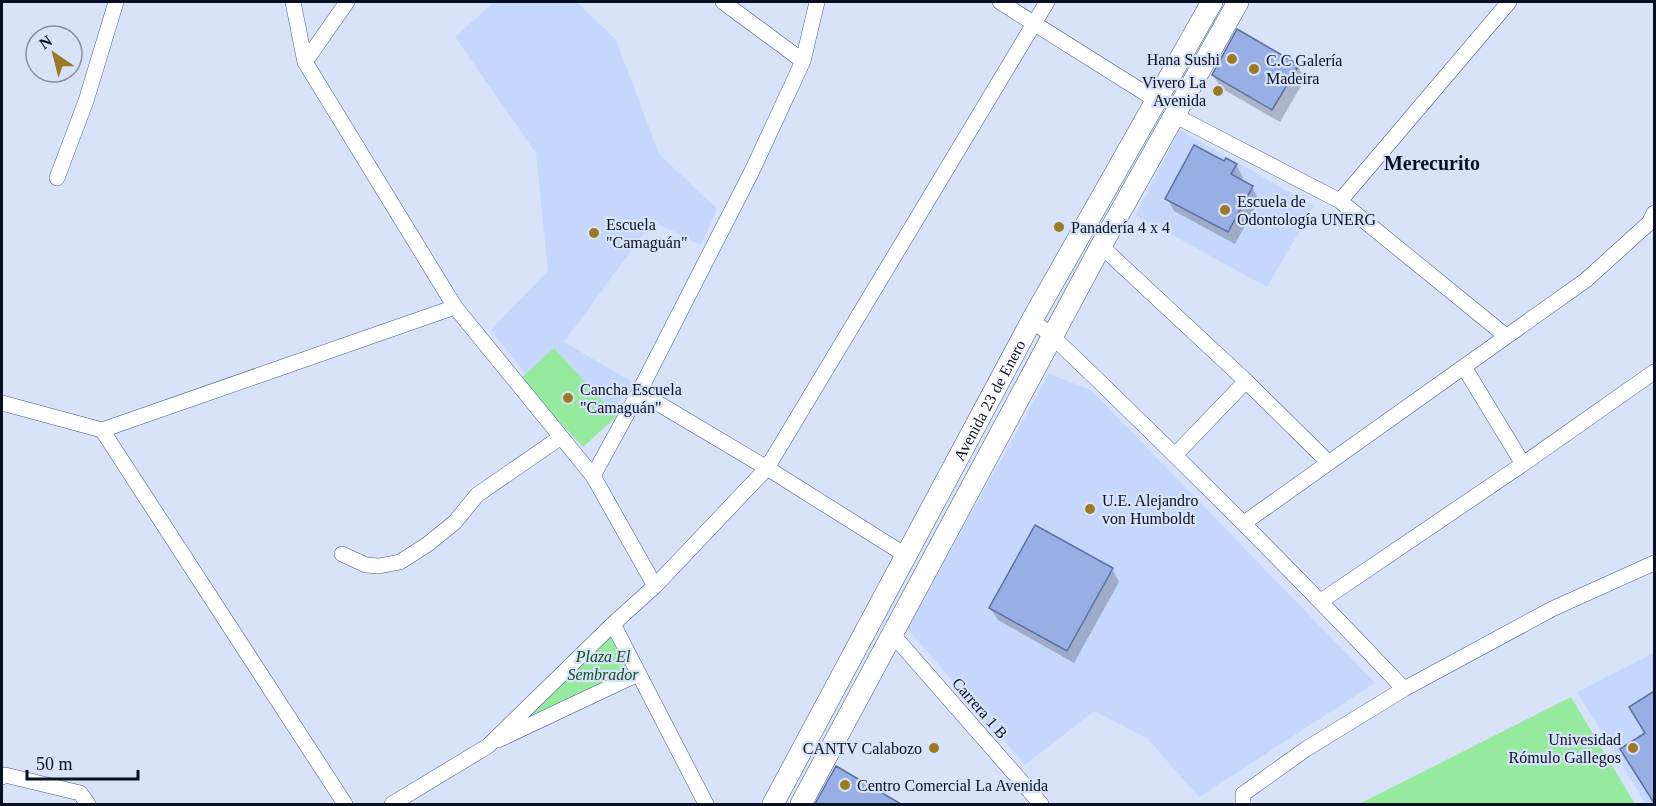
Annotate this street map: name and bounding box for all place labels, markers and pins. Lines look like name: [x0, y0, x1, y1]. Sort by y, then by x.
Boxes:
place label: Hana Sushi: [1147, 51, 1221, 68]
marker: Hana Sushi: [1225, 52, 1239, 66]
place label: C.C Galería Madeira: [1266, 52, 1342, 87]
marker: C.C Galería Madeira: [1247, 62, 1261, 76]
place label: Vivero La Avenida: [1142, 74, 1206, 109]
marker: Vivero La Avenida: [1211, 84, 1225, 98]
place label: Escuela de Odontología UNERG: [1237, 193, 1377, 229]
marker: Escuela de Odontología UNERG: [1218, 203, 1232, 217]
place label: Escuela "Camaguán": [606, 216, 687, 252]
place label: Panadería 4 x 4: [1071, 219, 1170, 236]
marker: Panadería 4 x 4: [1052, 220, 1066, 234]
marker: Escuela "Camaguán": [587, 226, 601, 240]
place label: Cancha Escuela "Camaguán": [580, 381, 682, 417]
marker: Cancha Escuela "Camaguán": [561, 391, 575, 405]
place label: U.E. Alejandro von Humboldt: [1102, 492, 1198, 527]
marker: U.E. Alejandro von Humboldt: [1083, 502, 1097, 516]
place label: Univesidad Rómulo Gallegos: [1509, 731, 1621, 767]
place label: CANTV Calabozo: [803, 740, 922, 757]
marker: CANTV Calabozo: [927, 741, 941, 755]
marker: Univesidad Rómulo Gallegos: [1626, 741, 1640, 755]
place label: Centro Comercial La Avenida: [857, 777, 1048, 794]
marker: Centro Comercial La Avenida: [838, 778, 852, 792]

